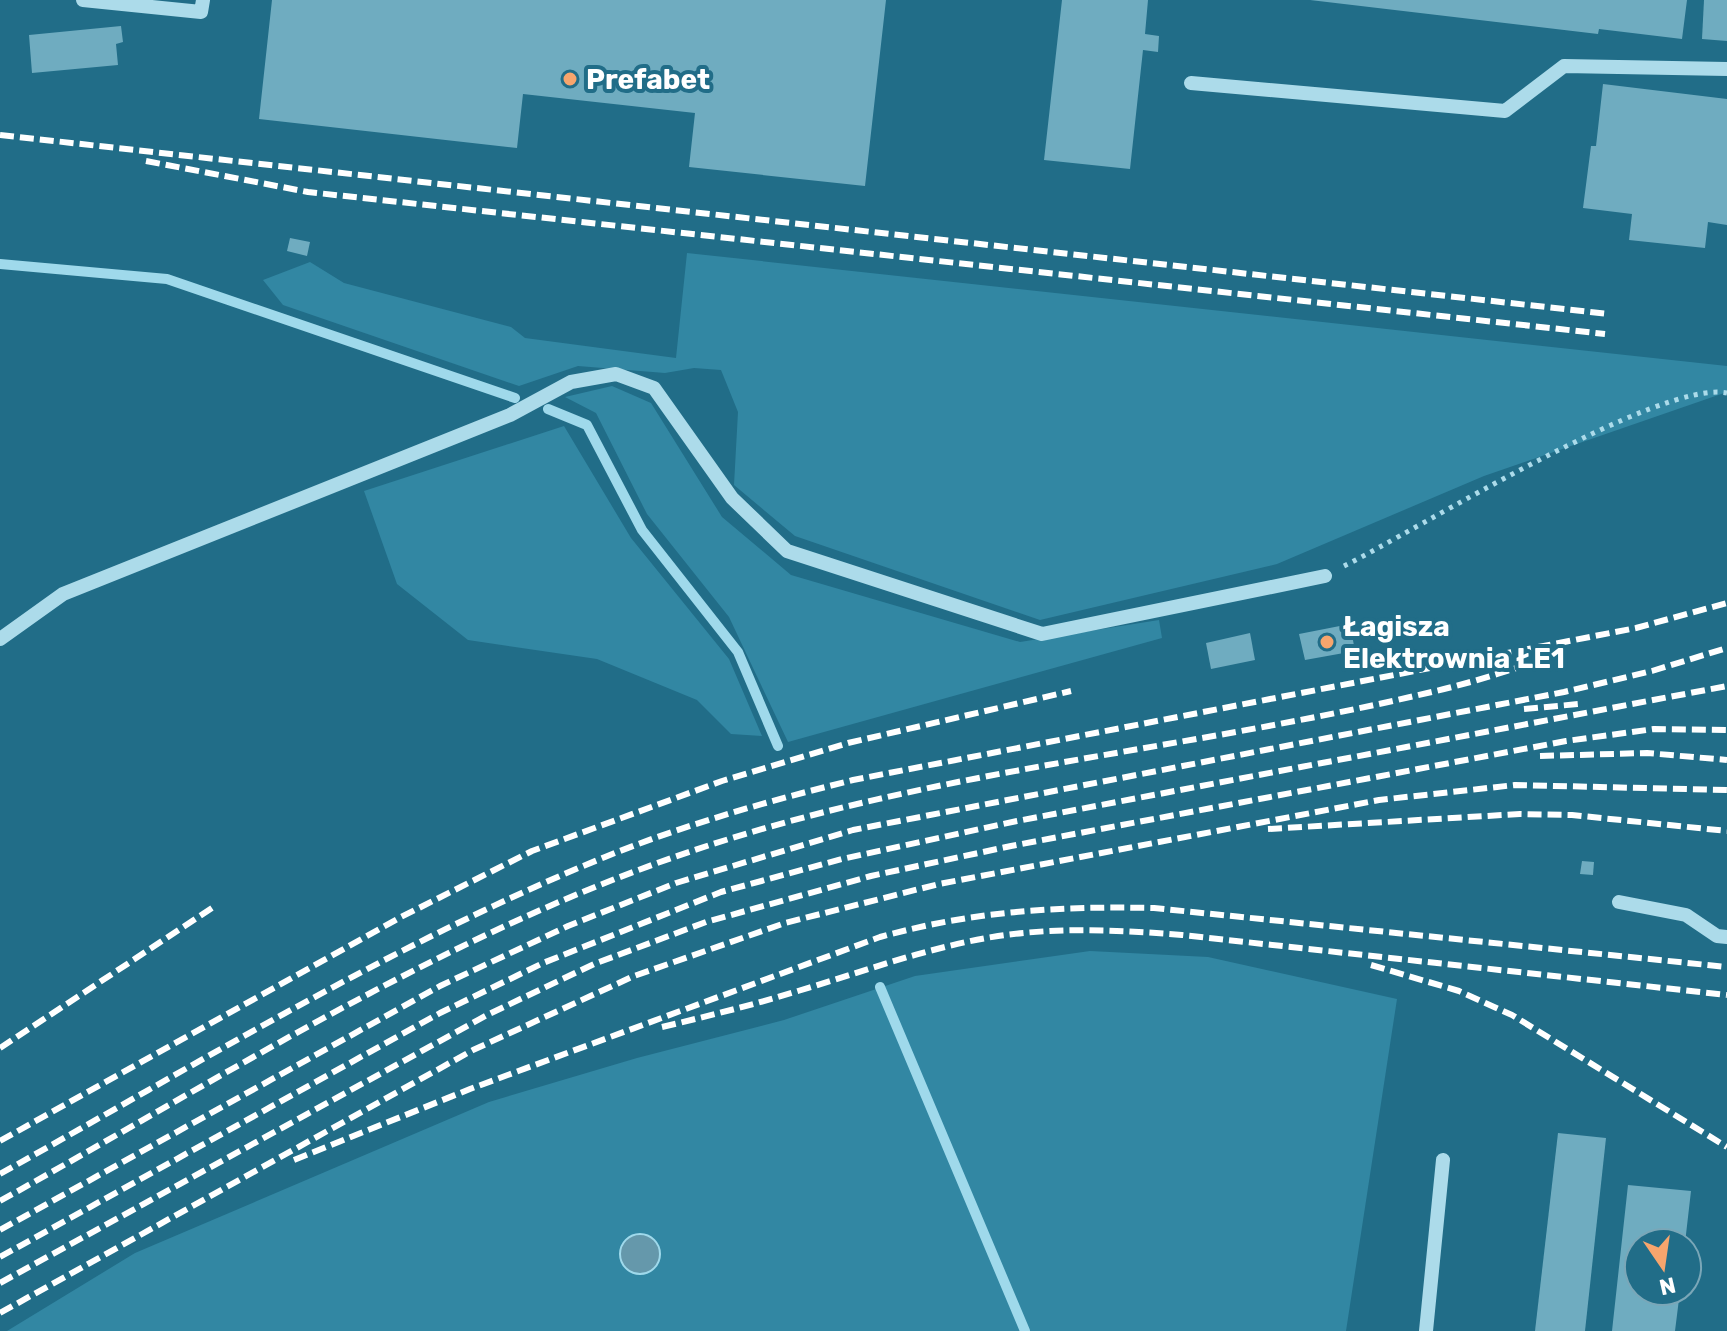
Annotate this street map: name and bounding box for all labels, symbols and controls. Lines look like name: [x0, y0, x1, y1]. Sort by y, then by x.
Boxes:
place label: Prefabet: [586, 63, 710, 96]
marker: Prefabet: [561, 70, 579, 88]
place label: Łagisza Elektrownia ŁE1: [1343, 610, 1565, 675]
marker: Łagisza Elektrownia ŁE1: [1318, 633, 1336, 651]
north arrow: [1623, 1227, 1703, 1307]
text: N: [1657, 1271, 1678, 1301]

